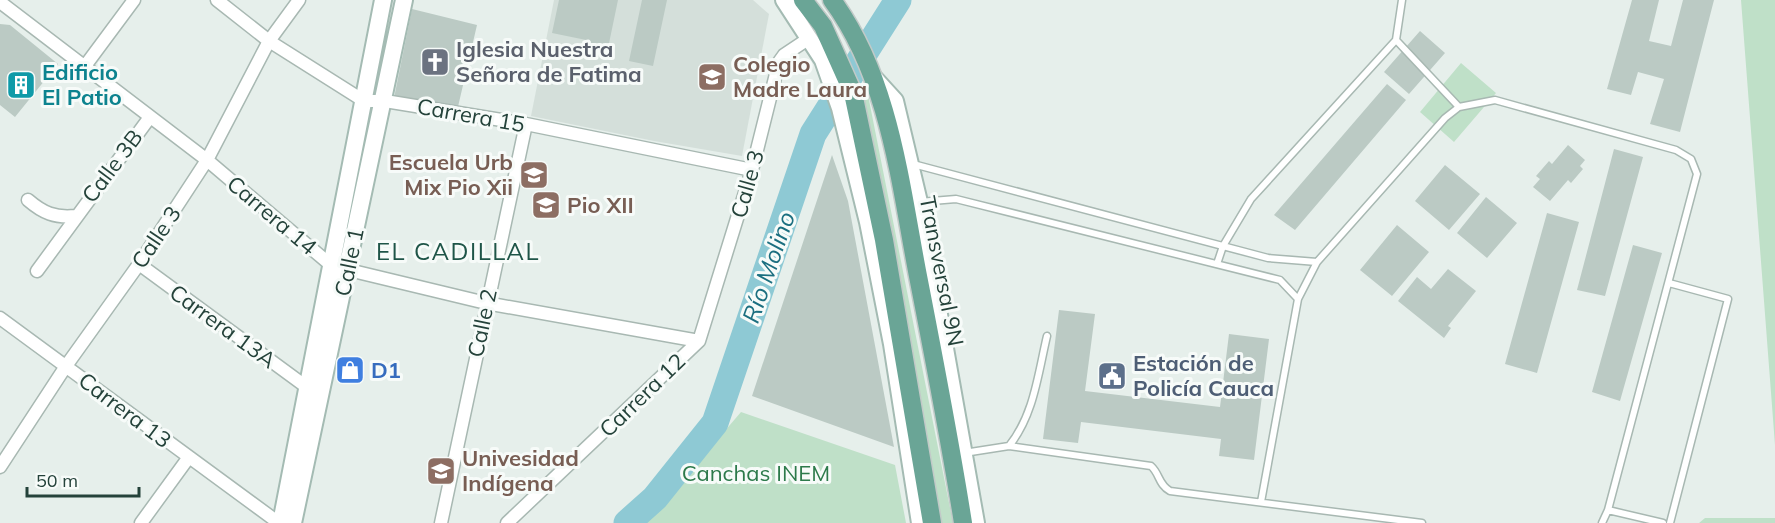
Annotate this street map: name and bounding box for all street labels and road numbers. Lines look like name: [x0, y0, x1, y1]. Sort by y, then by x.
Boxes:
street label: Carrera 15: [415, 92, 527, 138]
street label: Calle 3B: [75, 124, 149, 208]
street label: Calle 3: [724, 147, 770, 221]
street label: Carrera 14: [221, 169, 323, 261]
street label: Transversal 9N: [914, 194, 970, 348]
street label: Calle 3: [125, 200, 187, 274]
street label: Calle 1: [328, 225, 370, 299]
street label: Carrera 13A: [164, 278, 282, 374]
street label: Calle 2: [461, 286, 503, 360]
street label: Carrera 12: [593, 347, 691, 443]
street label: Carrera 13: [73, 366, 177, 454]

